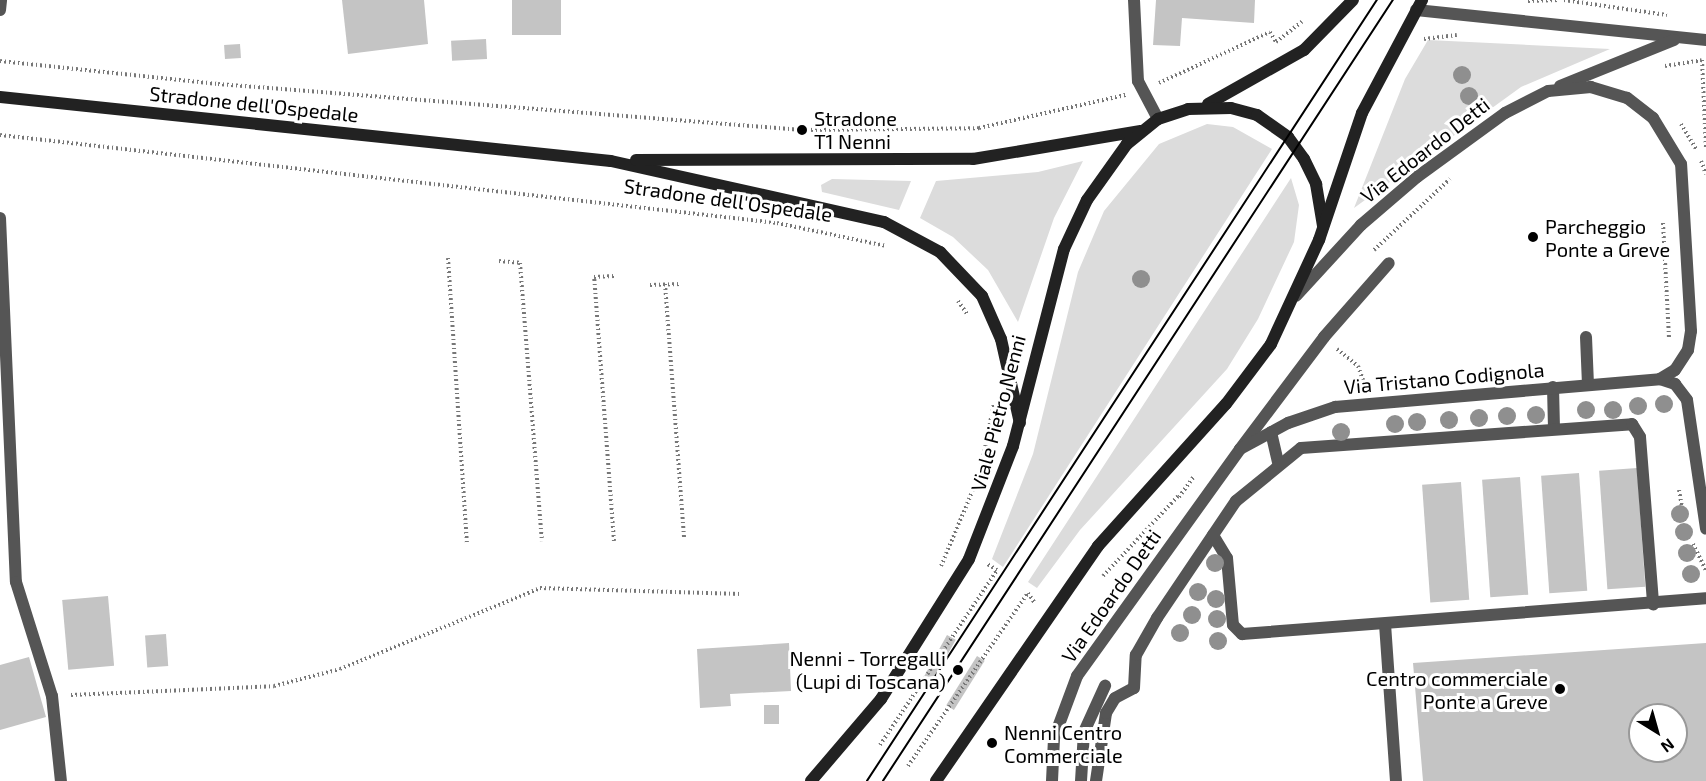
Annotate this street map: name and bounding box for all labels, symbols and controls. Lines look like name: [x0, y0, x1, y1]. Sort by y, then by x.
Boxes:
street label: Stradone dell'Ospedale: [148, 81, 360, 127]
street label: Via Edoardo Detti: [1356, 92, 1494, 208]
place label: Stradone T1 Nenni: [814, 106, 897, 153]
marker: Stradone T1 Nenni: [795, 123, 809, 137]
street label: Stradone dell'Ospedale: [622, 173, 834, 227]
place label: Parcheggio Ponte a Greve: [1545, 214, 1670, 261]
marker: Parcheggio Ponte a Greve: [1526, 230, 1540, 244]
street label: Viale Pietro Nenni: [966, 332, 1030, 494]
street label: Via Tristano Codignola: [1342, 357, 1546, 399]
street label: Via Edoardo Detti: [1056, 525, 1166, 667]
place label: Nenni - Torregalli (Lupi di Toscana): [789, 646, 946, 693]
marker: Nenni - Torregalli (Lupi di Toscana): [951, 663, 965, 677]
place label: Centro commerciale Ponte a Greve: [1366, 666, 1548, 713]
marker: Centro commerciale Ponte a Greve: [1553, 682, 1567, 696]
north arrow: [1628, 703, 1688, 763]
place label: Nenni Centro Commerciale: [1004, 720, 1123, 767]
text: N: [1658, 735, 1678, 757]
marker: Nenni Centro Commerciale: [985, 736, 999, 750]

